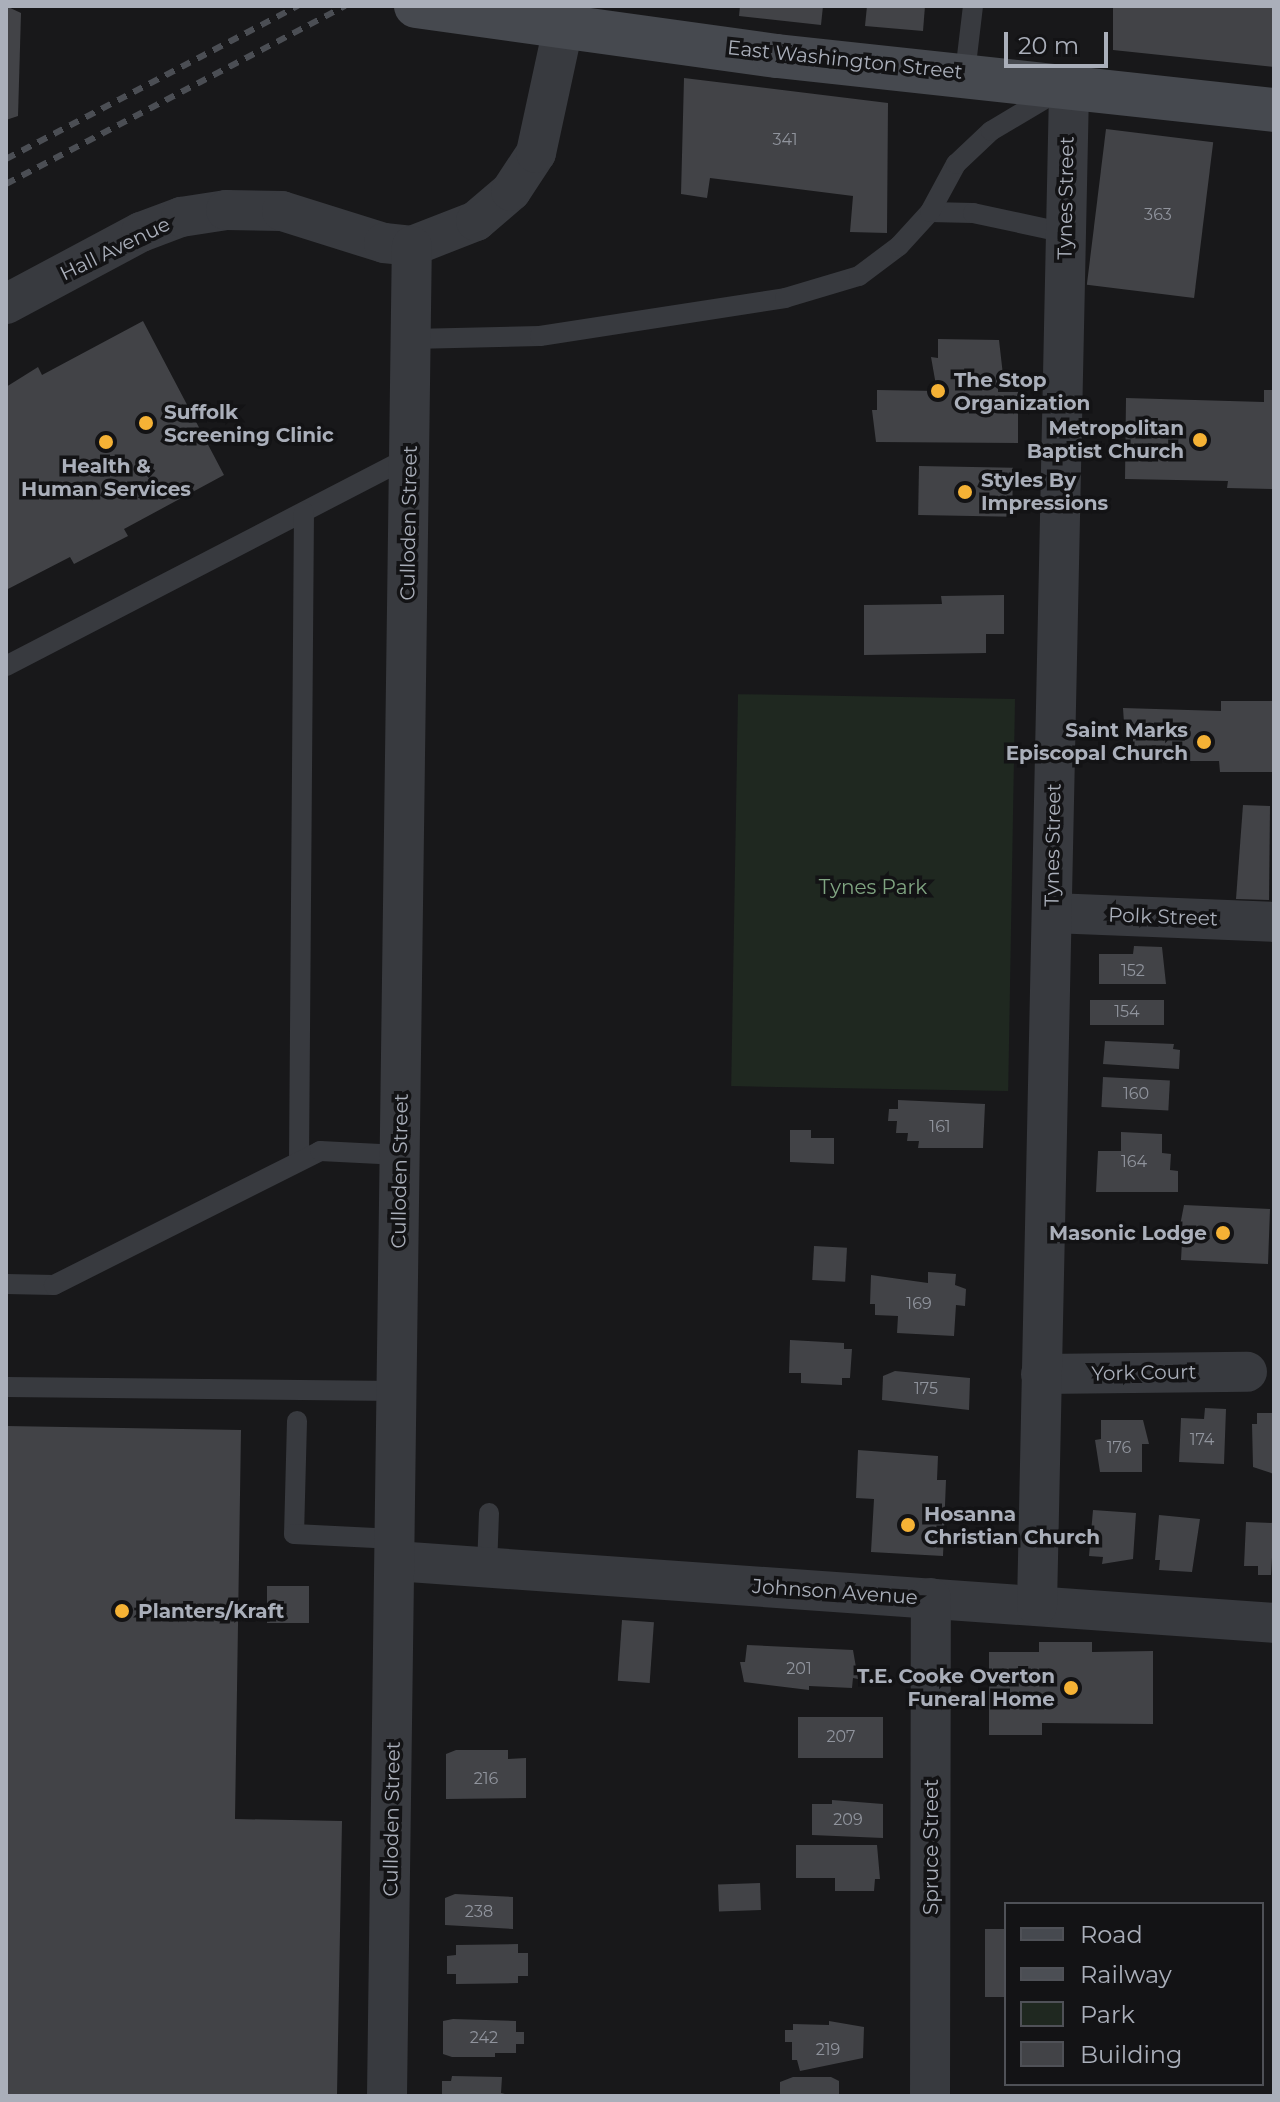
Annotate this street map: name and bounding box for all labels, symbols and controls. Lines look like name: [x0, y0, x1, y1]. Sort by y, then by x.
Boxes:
scale bar: [1008, 16, 1112, 66]
text: 20 m: [1018, 31, 1079, 60]
street label: East Washington Street: [726, 36, 964, 84]
house number: 341: [773, 130, 797, 150]
street label: Tynes Street: [1053, 136, 1079, 260]
house number: 363: [1144, 205, 1172, 225]
street label: Hall Avenue: [56, 212, 174, 286]
place label: The Stop Organization: [954, 368, 1090, 415]
marker: The Stop Organization: [929, 382, 947, 400]
place label: Suffolk Screening Clinic: [164, 400, 334, 447]
marker: Suffolk Screening Clinic: [135, 412, 157, 434]
place label: Metropolitan Baptist Church: [1027, 416, 1184, 463]
marker: Metropolitan Baptist Church: [1191, 431, 1209, 449]
marker: Health & Human Services: [97, 433, 115, 451]
street label: Culloden Street: [396, 445, 422, 601]
place label: Health & Human Services: [21, 454, 191, 501]
place label: Styles By Impressions: [981, 468, 1108, 515]
marker: Styles By Impressions: [956, 483, 974, 501]
place label: Saint Marks Episcopal Church: [1006, 718, 1188, 765]
marker: Saint Marks Episcopal Church: [1195, 733, 1213, 751]
street label: Tynes Street: [1040, 783, 1066, 907]
park label: Tynes Park: [819, 875, 927, 899]
street label: Polk Street: [1108, 903, 1218, 931]
house number: 152: [1121, 961, 1145, 981]
house number: 154: [1114, 1002, 1140, 1022]
house number: 160: [1123, 1084, 1149, 1104]
street label: Culloden Street: [387, 1093, 413, 1249]
house number: 161: [929, 1117, 951, 1137]
house number: 164: [1121, 1152, 1147, 1172]
place label: Masonic Lodge: [1049, 1221, 1207, 1245]
marker: Masonic Lodge: [1214, 1224, 1232, 1242]
house number: 169: [906, 1294, 932, 1314]
street label: York Court: [1091, 1360, 1197, 1386]
house number: 175: [914, 1379, 938, 1399]
house number: 174: [1190, 1430, 1214, 1450]
house number: 176: [1107, 1438, 1131, 1458]
place label: Hosanna Christian Church: [924, 1502, 1100, 1549]
marker: Hosanna Christian Church: [899, 1516, 917, 1534]
street label: Johnson Avenue: [751, 1574, 919, 1610]
place label: Planters/Kraft: [138, 1599, 284, 1623]
marker: Planters/Kraft: [113, 1602, 131, 1620]
house number: 201: [786, 1659, 812, 1679]
place label: T.E. Cooke Overton Funeral Home: [857, 1664, 1055, 1711]
marker: T.E. Cooke Overton Funeral Home: [1062, 1679, 1080, 1697]
house number: 207: [827, 1727, 855, 1747]
street label: Culloden Street: [379, 1741, 405, 1897]
house number: 216: [474, 1769, 498, 1789]
street label: Spruce Street: [919, 1779, 943, 1915]
house number: 209: [833, 1810, 863, 1830]
house number: 238: [465, 1902, 493, 1922]
legend: [1004, 1902, 1264, 2086]
text: Road: [1080, 1920, 1143, 1949]
text: Railway: [1080, 1960, 1172, 1989]
text: Park: [1080, 2000, 1135, 2029]
house number: 242: [470, 2028, 498, 2048]
house number: 219: [816, 2040, 840, 2060]
text: Building: [1080, 2040, 1183, 2069]

